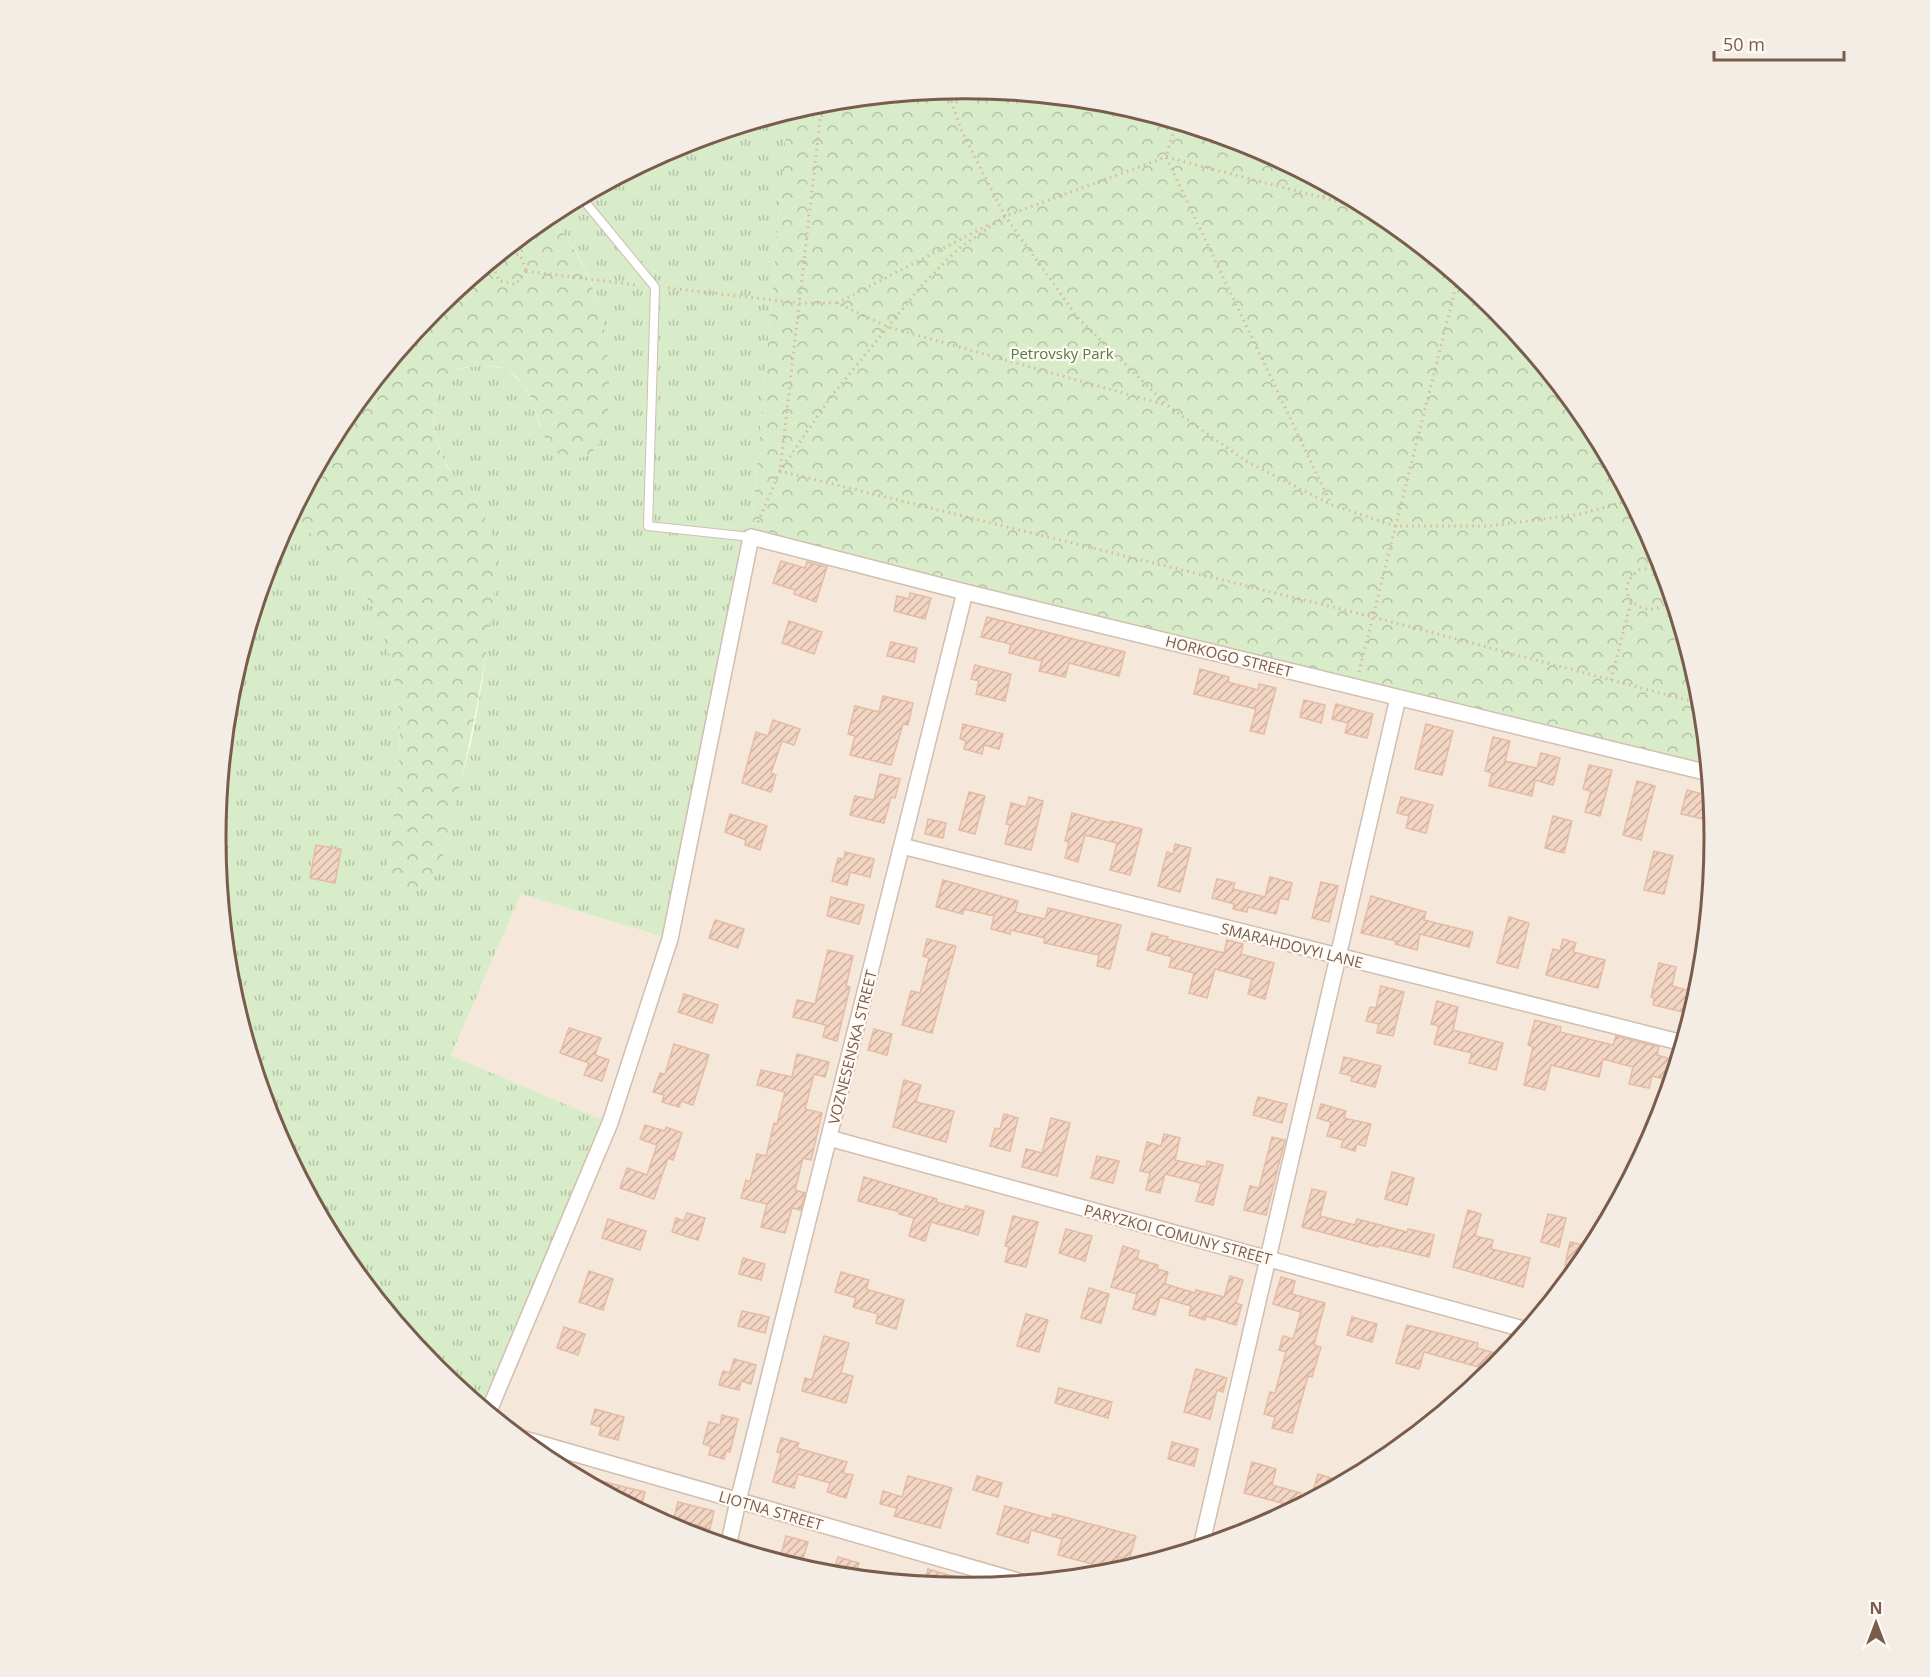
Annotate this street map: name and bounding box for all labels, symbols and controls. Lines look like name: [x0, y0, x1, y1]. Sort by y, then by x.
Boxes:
scale bar: [1714, 24, 1844, 62]
text: 50 m: [1723, 32, 1765, 56]
park label: Petrovsky Park: [1010, 343, 1114, 363]
street label: HORKOGO STREET: [1164, 631, 1295, 682]
street label: SMARAHDOVYI LANE: [1219, 918, 1365, 972]
street label: VOZNESENSKA STREET: [823, 967, 881, 1126]
street label: PARYZKOI COMUNY STREET: [1082, 1199, 1275, 1269]
street label: LIOTNA STREET: [717, 1486, 826, 1535]
north arrow: [1846, 1593, 1906, 1653]
text: N: [1869, 1597, 1883, 1619]

